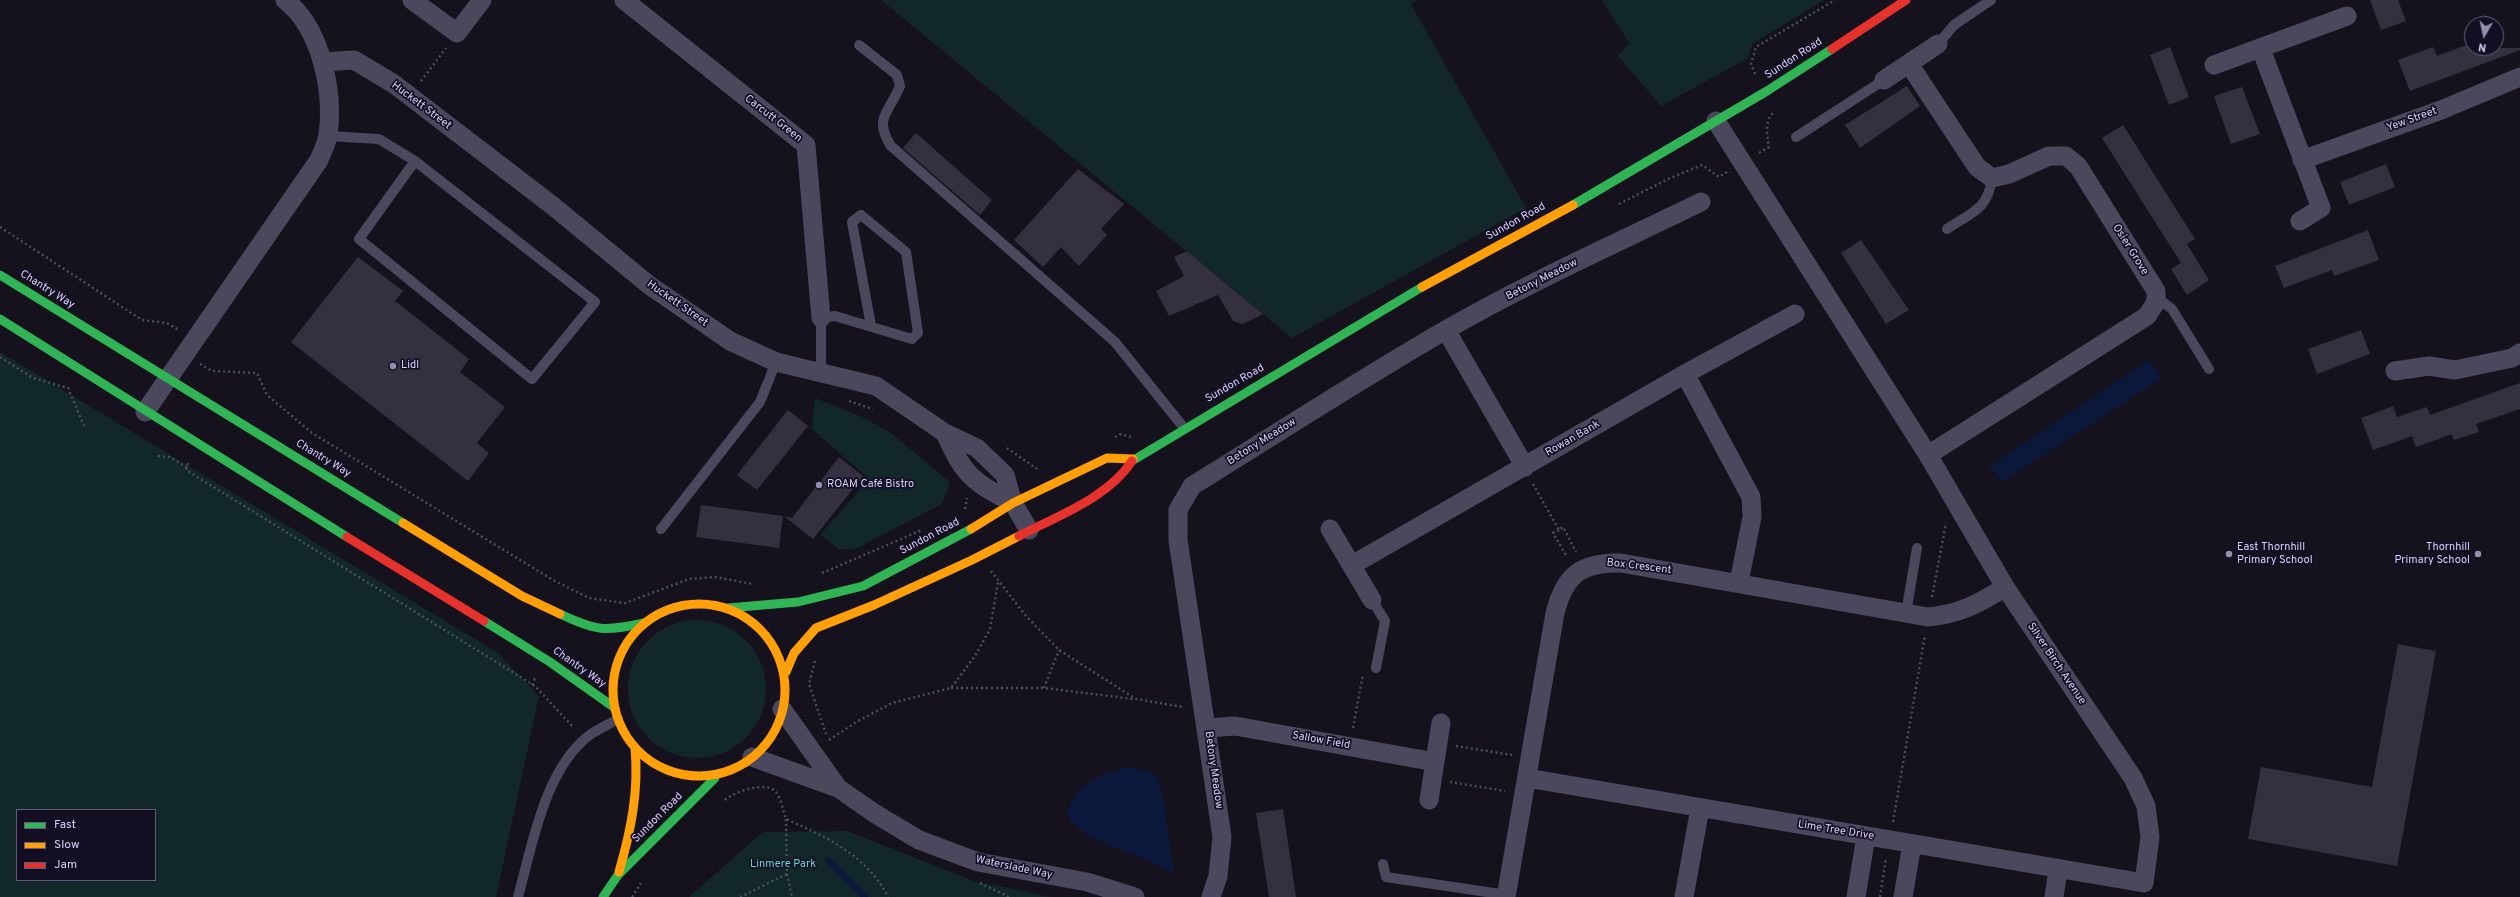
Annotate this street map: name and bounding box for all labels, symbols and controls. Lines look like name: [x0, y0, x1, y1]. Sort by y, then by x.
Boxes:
north arrow: [2464, 16, 2504, 56]
street label: Sundon Road: [1763, 36, 1825, 82]
text: N: [2477, 39, 2487, 54]
street label: Huckett Street: [388, 79, 454, 133]
street label: Carcutt Green: [742, 92, 804, 146]
street label: Yew Street: [2385, 105, 2439, 135]
street label: Sundon Road: [1484, 200, 1548, 244]
street label: Osier Grove: [2109, 222, 2151, 278]
street label: Betony Meadow: [1504, 256, 1580, 304]
street label: Chantry Way: [17, 268, 77, 312]
street label: Huckett Street: [644, 278, 710, 330]
place label: Lidl: [401, 359, 419, 373]
marker: Lidl: [388, 361, 398, 371]
street label: Sundon Road: [1203, 362, 1267, 406]
street label: Betony Meadow: [1225, 416, 1299, 468]
street label: Rowan Bank: [1543, 418, 1603, 460]
street label: Chantry Way: [293, 437, 353, 481]
place label: ROAM Café Bistro: [827, 478, 914, 492]
marker: ROAM Café Bistro: [814, 480, 824, 490]
street label: Sundon Road: [898, 516, 962, 558]
place label: East Thornhill Primary School: [2237, 541, 2313, 567]
place label: Thornhill Primary School: [2394, 541, 2470, 567]
marker: East Thornhill Primary School: [2224, 549, 2234, 559]
marker: Thornhill Primary School: [2473, 549, 2483, 559]
street label: Box Crescent: [1606, 556, 1672, 578]
street label: Silver Birch Avenue: [2024, 621, 2088, 707]
street label: Chantry Way: [550, 645, 608, 691]
street label: Sallow Field: [1291, 729, 1351, 753]
street label: Betony Meadow: [1201, 730, 1225, 810]
street label: Sundon Road: [630, 790, 686, 846]
legend: [16, 809, 156, 881]
text: Fast: [54, 817, 76, 833]
street label: Lime Tree Drive: [1797, 818, 1875, 844]
text: Slow: [54, 837, 80, 853]
street label: Waterslade Way: [974, 853, 1054, 883]
text: Jam: [54, 857, 77, 873]
park label: Linmere Park: [750, 858, 816, 872]

